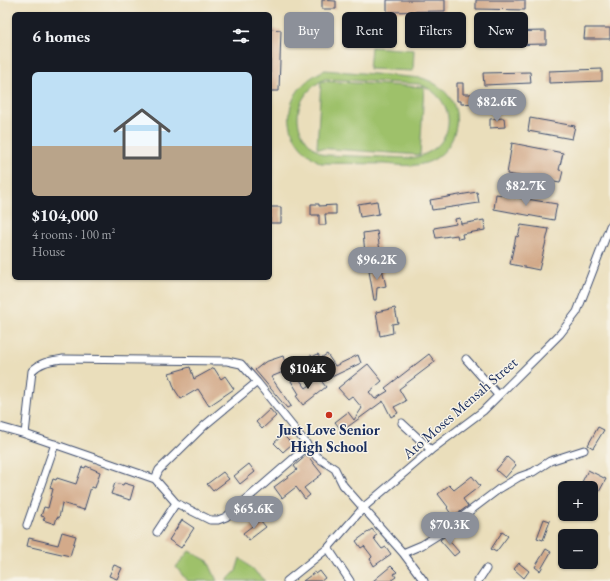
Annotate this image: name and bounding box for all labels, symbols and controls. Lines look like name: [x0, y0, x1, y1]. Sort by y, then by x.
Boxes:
chip: Buy: [284, 12, 334, 48]
chip: Rent: [342, 12, 397, 48]
chip: Filters: [405, 12, 466, 48]
chip: New: [474, 12, 528, 48]
text: 6 homes: [32, 25, 90, 47]
icon: filters: [230, 25, 252, 47]
pin: $82.6K: [464, 89, 530, 123]
text: $82.6K: [477, 93, 517, 110]
icon: home: [106, 98, 178, 170]
pin: $82.7K: [493, 173, 559, 207]
text: $82.7K: [506, 177, 546, 194]
text: $104,000: [32, 204, 98, 226]
text: 4 rooms · 100 m²: [32, 226, 116, 243]
text: House: [32, 243, 65, 260]
pin: $96.2K: [344, 247, 410, 281]
text: $96.2K: [357, 251, 397, 268]
street label: Ato Moses Mensah Street: [398, 352, 521, 463]
pin: $104K: [280, 356, 336, 390]
text: $104K: [290, 360, 326, 377]
marker: Just Love Senior High School: [324, 410, 334, 420]
place label: Just Love Senior High School: [276, 420, 381, 456]
map controls: [558, 481, 598, 569]
button: +: [558, 481, 598, 521]
pin: $65.6K: [221, 496, 287, 530]
text: $65.6K: [234, 500, 274, 517]
pin: $70.3K: [417, 512, 483, 546]
text: $70.3K: [430, 516, 470, 533]
button: −: [558, 529, 598, 569]

